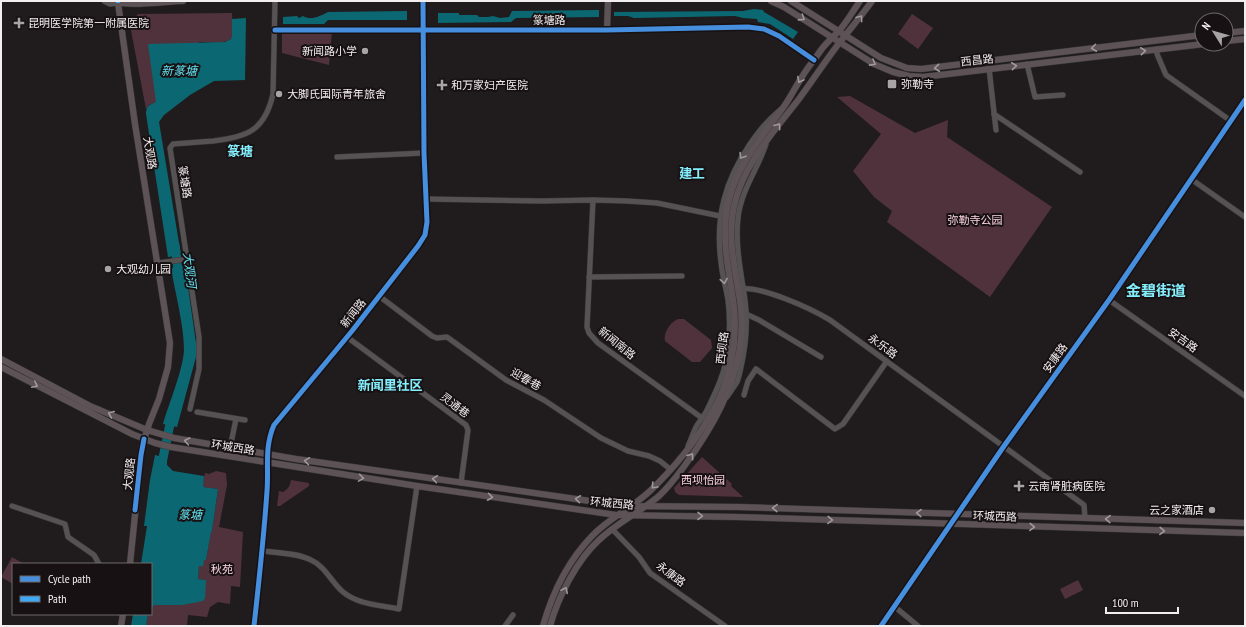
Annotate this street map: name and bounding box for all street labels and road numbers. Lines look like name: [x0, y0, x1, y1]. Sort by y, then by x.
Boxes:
street label: 篆塘路: [533, 13, 566, 27]
street label: 西昌路: [960, 51, 994, 69]
street label: 大观路: [141, 136, 159, 170]
street label: 篆塘路: [176, 165, 194, 199]
street label: 新闻路: [337, 296, 369, 330]
street label: 新闻南路: [595, 324, 639, 362]
street label: 安吉路: [1165, 325, 1201, 355]
street label: 西坝路: [713, 331, 731, 365]
street label: 永乐路: [866, 331, 900, 361]
street label: 安康路: [1040, 340, 1070, 376]
street label: 迎春巷: [508, 365, 544, 393]
street label: 灵通巷: [438, 389, 472, 421]
street label: 环城西路: [210, 437, 256, 457]
street label: 大观路: [120, 457, 138, 491]
street label: 环城西路: [589, 494, 635, 512]
street label: 环城西路: [973, 508, 1017, 524]
street label: 永康路: [654, 558, 688, 590]

